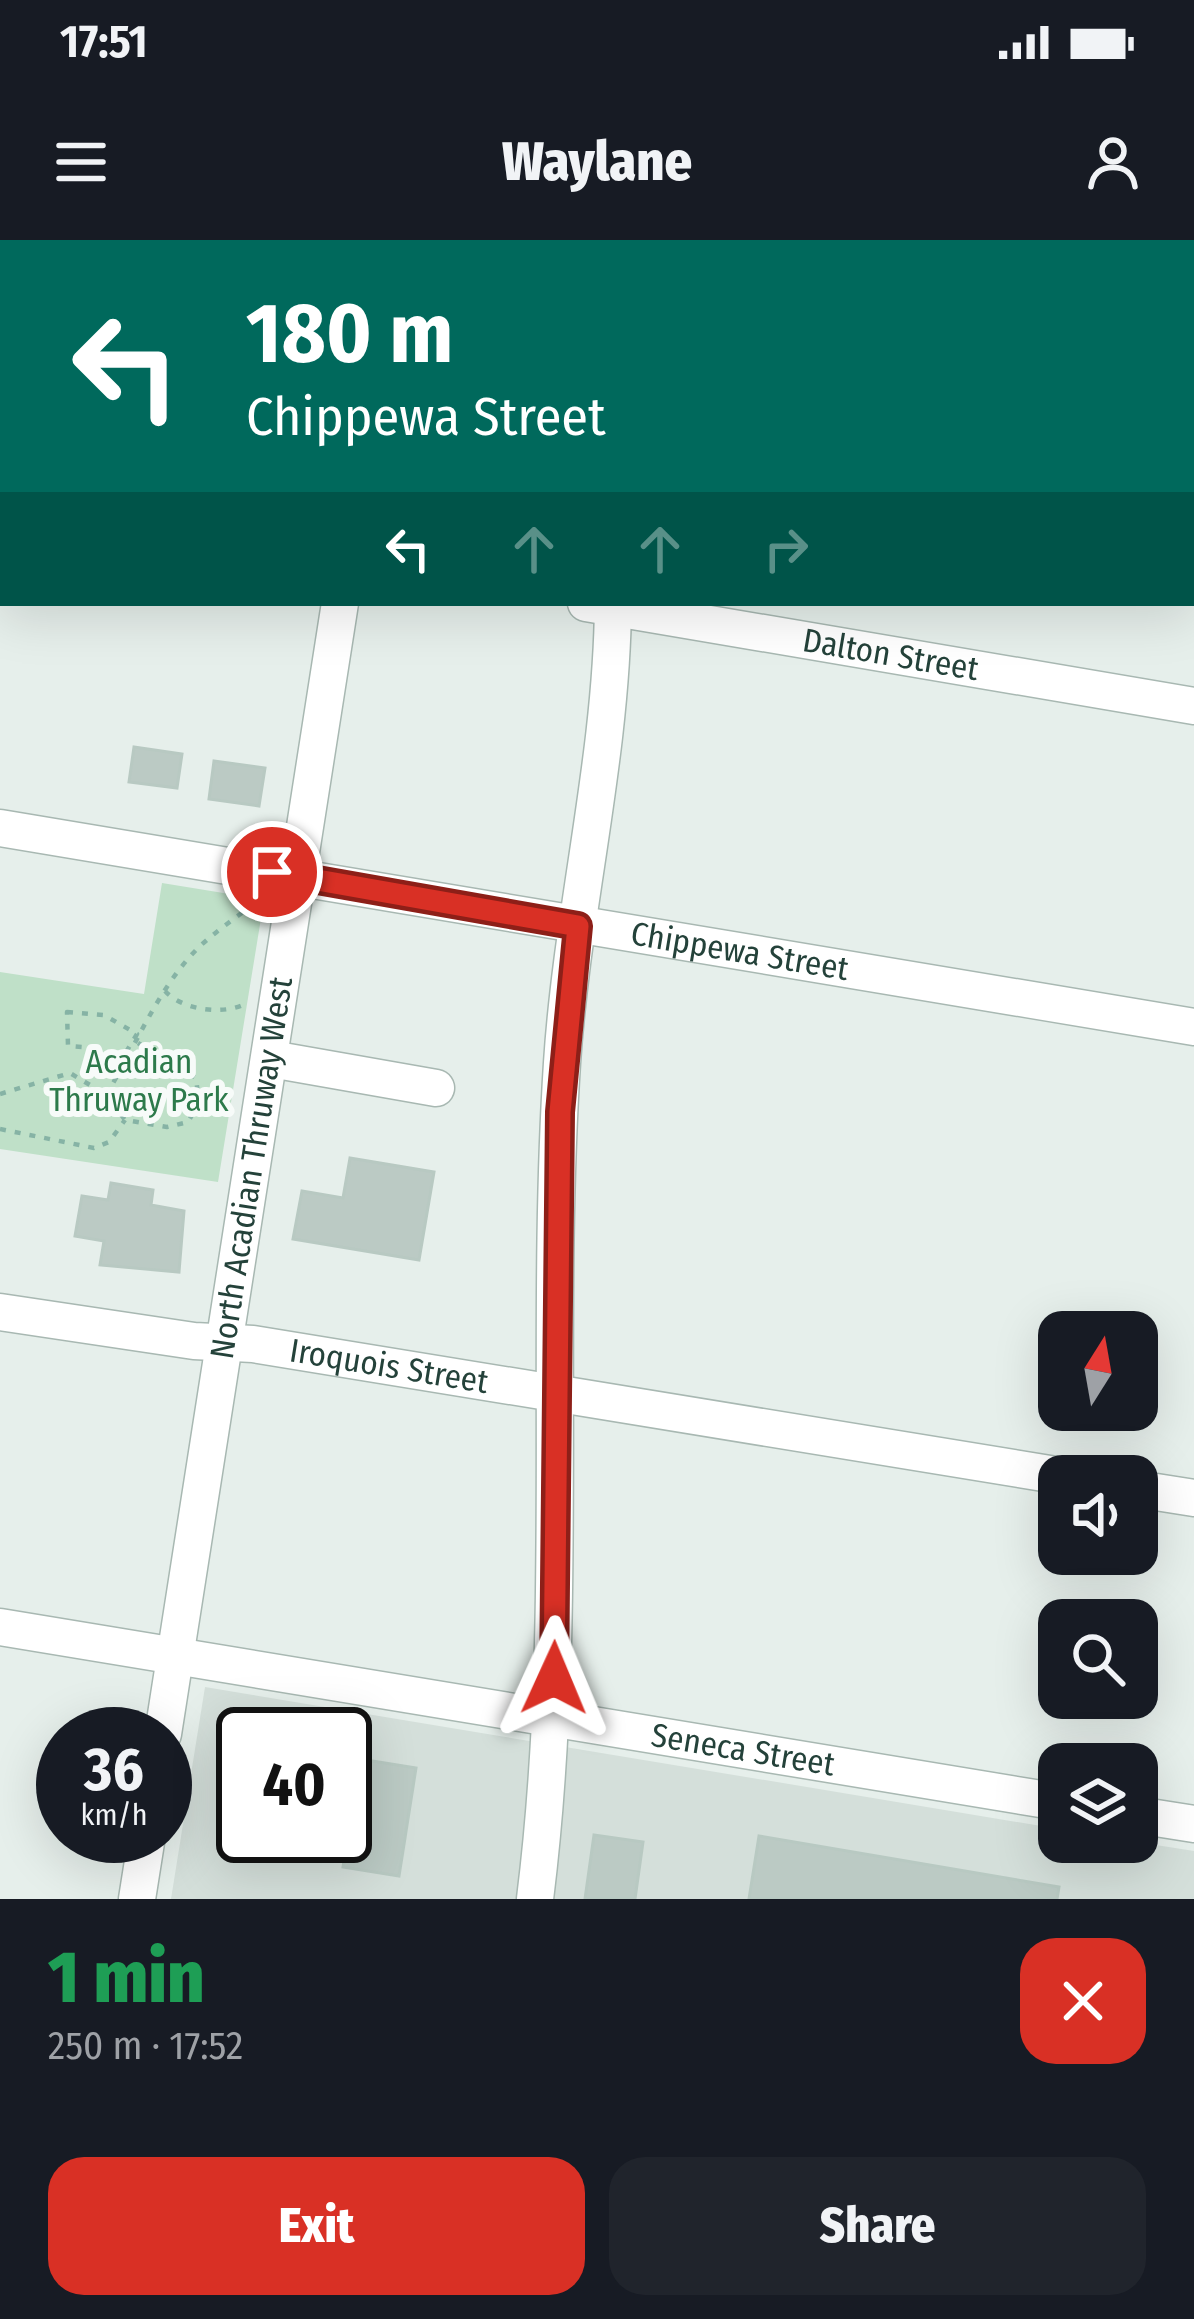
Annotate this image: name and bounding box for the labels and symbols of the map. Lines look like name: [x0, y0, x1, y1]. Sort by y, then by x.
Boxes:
street label: Dalton Street: [800, 620, 982, 689]
pin: [221, 821, 323, 923]
street label: Chippewa Street: [628, 913, 852, 989]
street label: North Acadian Thruway West: [202, 974, 301, 1362]
park label: Acadian Thruway Park: [49, 1042, 229, 1120]
north arrow: [1038, 1311, 1158, 1431]
street label: Iroquois Street: [287, 1330, 491, 1402]
position arrow: [491, 1615, 617, 1741]
speed limit sign: 40: [216, 1707, 372, 1863]
street label: Seneca Street: [648, 1715, 838, 1785]

